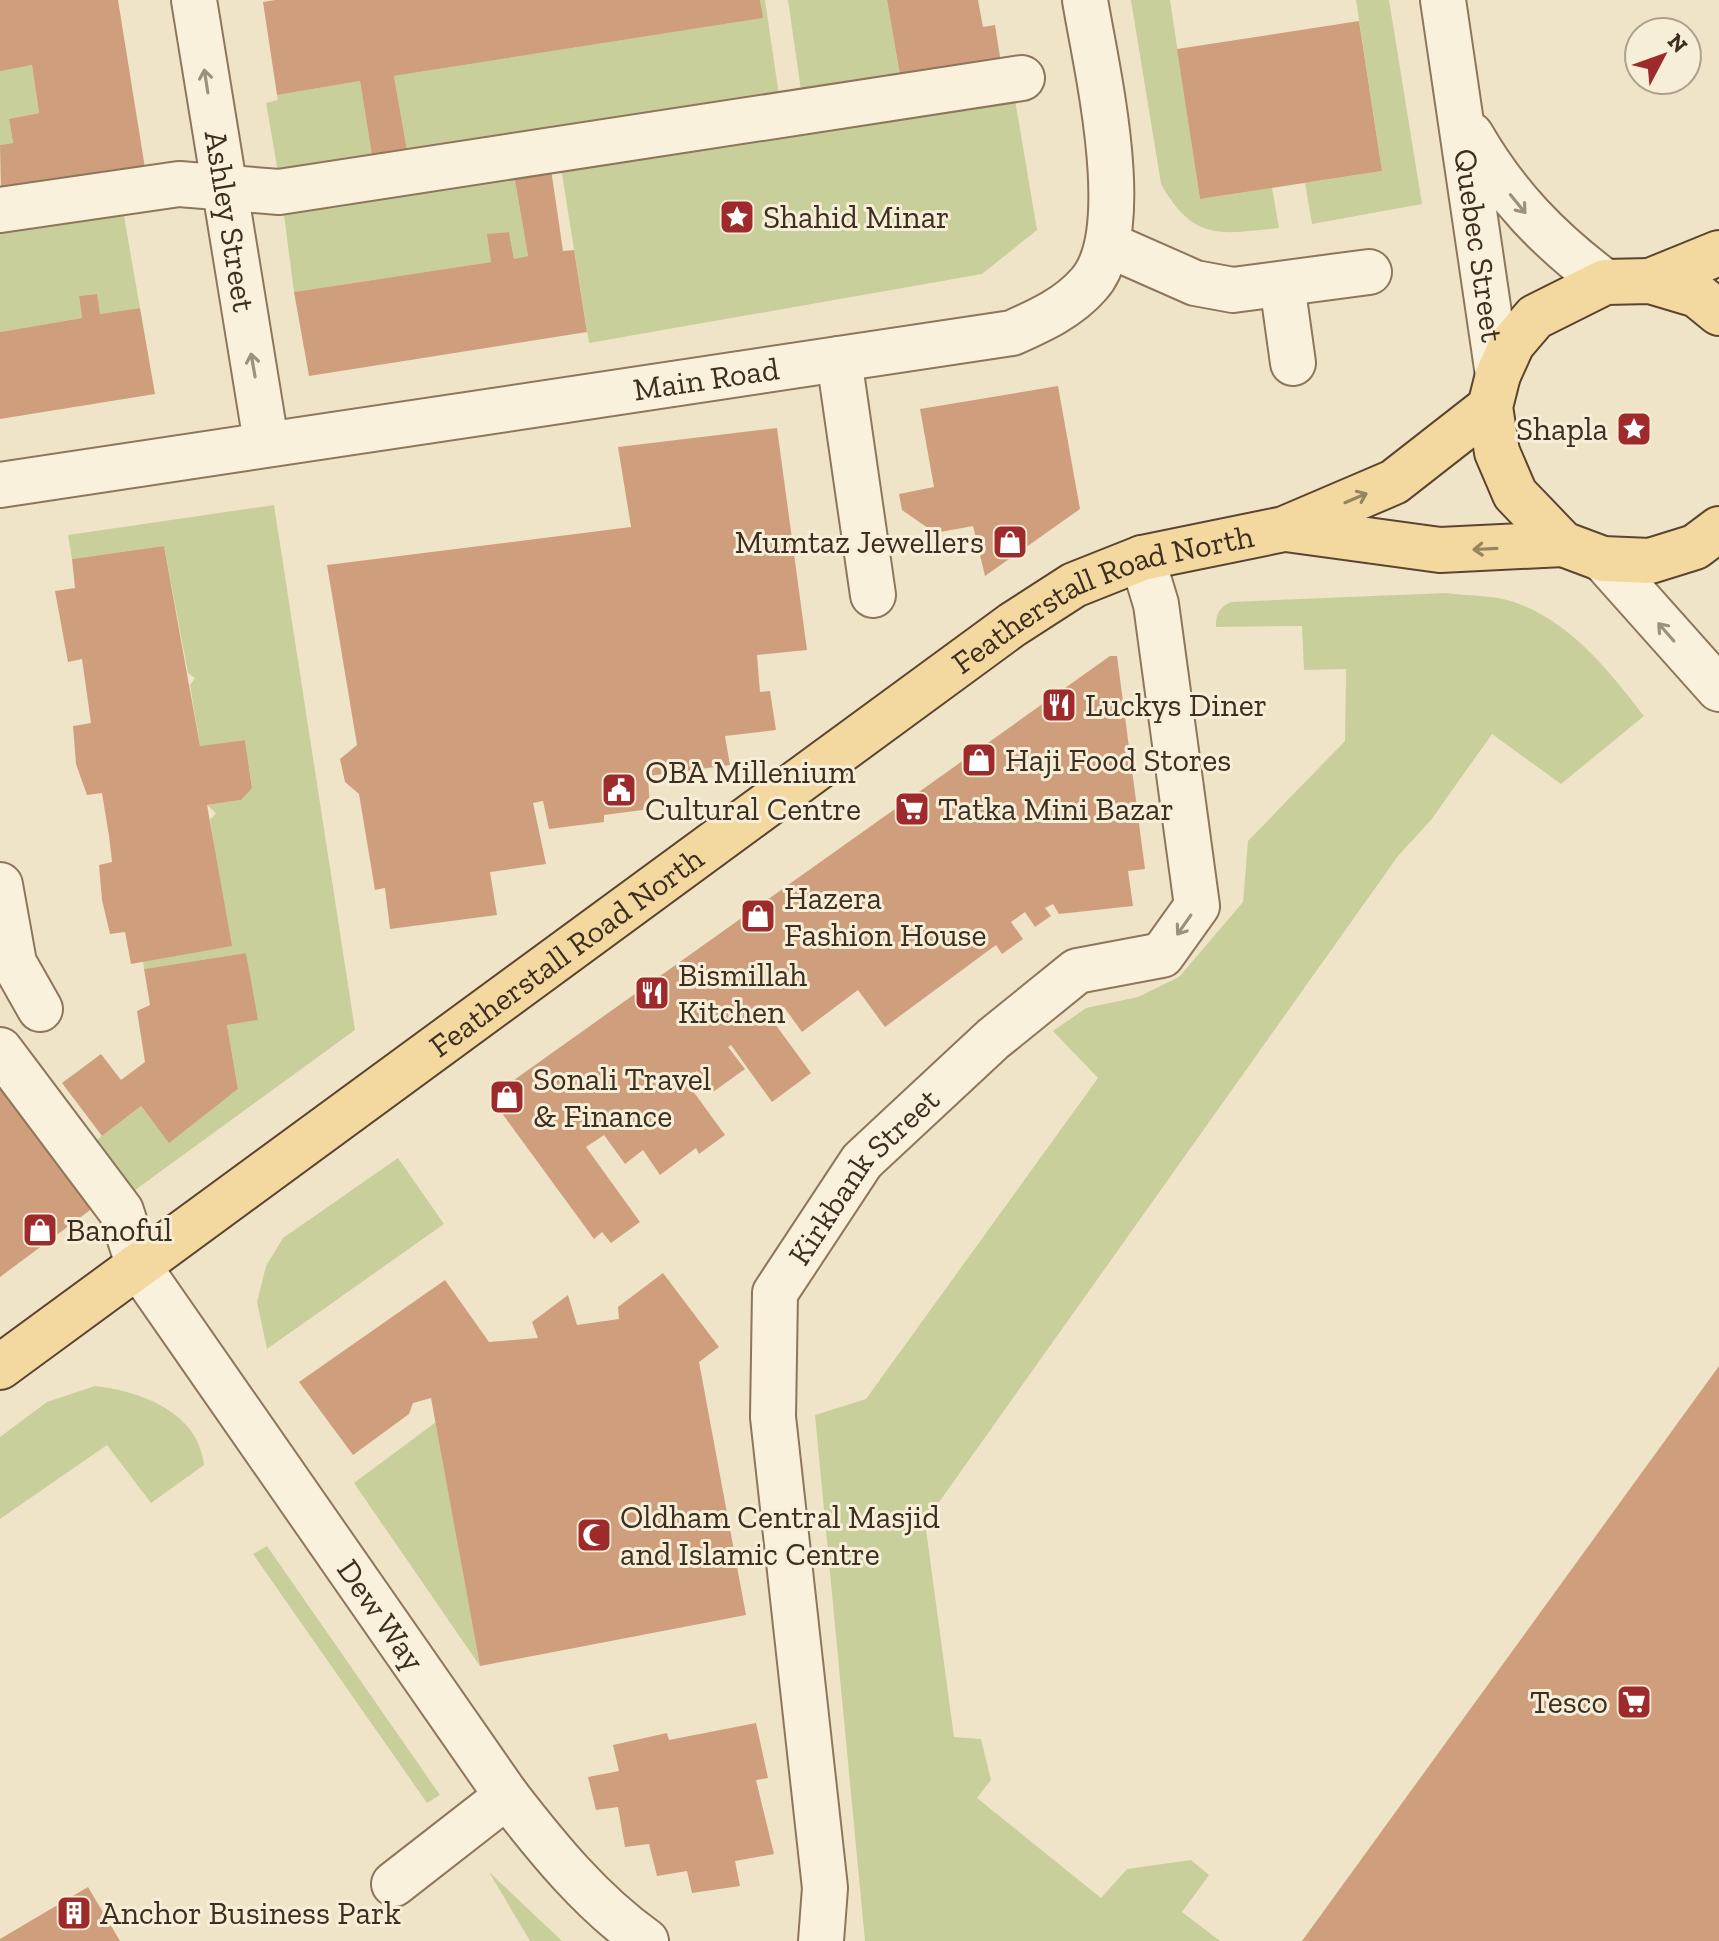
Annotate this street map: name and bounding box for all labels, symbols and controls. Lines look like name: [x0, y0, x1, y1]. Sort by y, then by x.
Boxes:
north arrow: [1623, 16, 1703, 96]
text: N: [1662, 28, 1694, 59]
one-way arrow: [198, 69, 213, 94]
street label: Ashley Street: [197, 128, 263, 315]
street label: Quebec Street: [1446, 146, 1512, 345]
one-way arrow: [1509, 193, 1527, 214]
place icon: Shahid Minar: [718, 198, 756, 236]
place label: Shahid Minar: [763, 198, 950, 236]
street label: Main Road: [631, 349, 782, 409]
one-way arrow: [245, 353, 260, 378]
place label: Shapla: [1516, 410, 1608, 448]
place icon: Shapla: [1615, 410, 1653, 448]
one-way arrow: [1343, 490, 1368, 505]
street label: Featherstall Road North: [944, 517, 1257, 682]
place label: Mumtaz Jewellers: [735, 523, 984, 561]
shop icon: Mumtaz Jewellers: [991, 523, 1029, 561]
one-way arrow: [1472, 541, 1499, 556]
one-way arrow: [1657, 622, 1675, 642]
restaurant icon: Luckys Diner: [1040, 686, 1078, 724]
place label: Luckys Diner: [1085, 686, 1267, 724]
shop icon: Haji Food Stores: [960, 741, 998, 779]
place label: Haji Food Stores: [1005, 741, 1231, 779]
place label: OBA Millenium Cultural Centre: [645, 753, 861, 828]
public building icon: OBA Millenium Cultural Centre: [600, 771, 638, 809]
supermarket icon: Tatka Mini Bazar: [893, 790, 931, 828]
place label: Tatka Mini Bazar: [938, 790, 1174, 828]
street label: Featherstall Road North: [422, 839, 711, 1065]
place label: Hazera Fashion House: [784, 879, 987, 954]
shop icon: Hazera Fashion House: [739, 897, 777, 935]
one-way arrow: [1176, 913, 1192, 935]
place label: Bismillah Kitchen: [678, 956, 807, 1031]
restaurant icon: Bismillah Kitchen: [633, 974, 671, 1012]
place label: Sonali Travel & Finance: [533, 1060, 711, 1135]
shop icon: Sonali Travel & Finance: [488, 1078, 526, 1116]
street label: Kirkbank Street: [780, 1080, 947, 1272]
shop icon: Banoful: [21, 1211, 59, 1249]
place label: Banoful: [66, 1211, 172, 1249]
place label: Oldham Central Masjid and Islamic Centre: [620, 1498, 940, 1573]
mosque icon: Oldham Central Masjid and Islamic Centre: [575, 1516, 613, 1554]
street label: Dew Way: [329, 1552, 433, 1678]
place label: Tesco: [1530, 1683, 1608, 1721]
supermarket icon: Tesco: [1615, 1683, 1653, 1721]
building icon: Anchor Business Park: [55, 1894, 93, 1932]
place label: Anchor Business Park: [100, 1894, 401, 1932]

